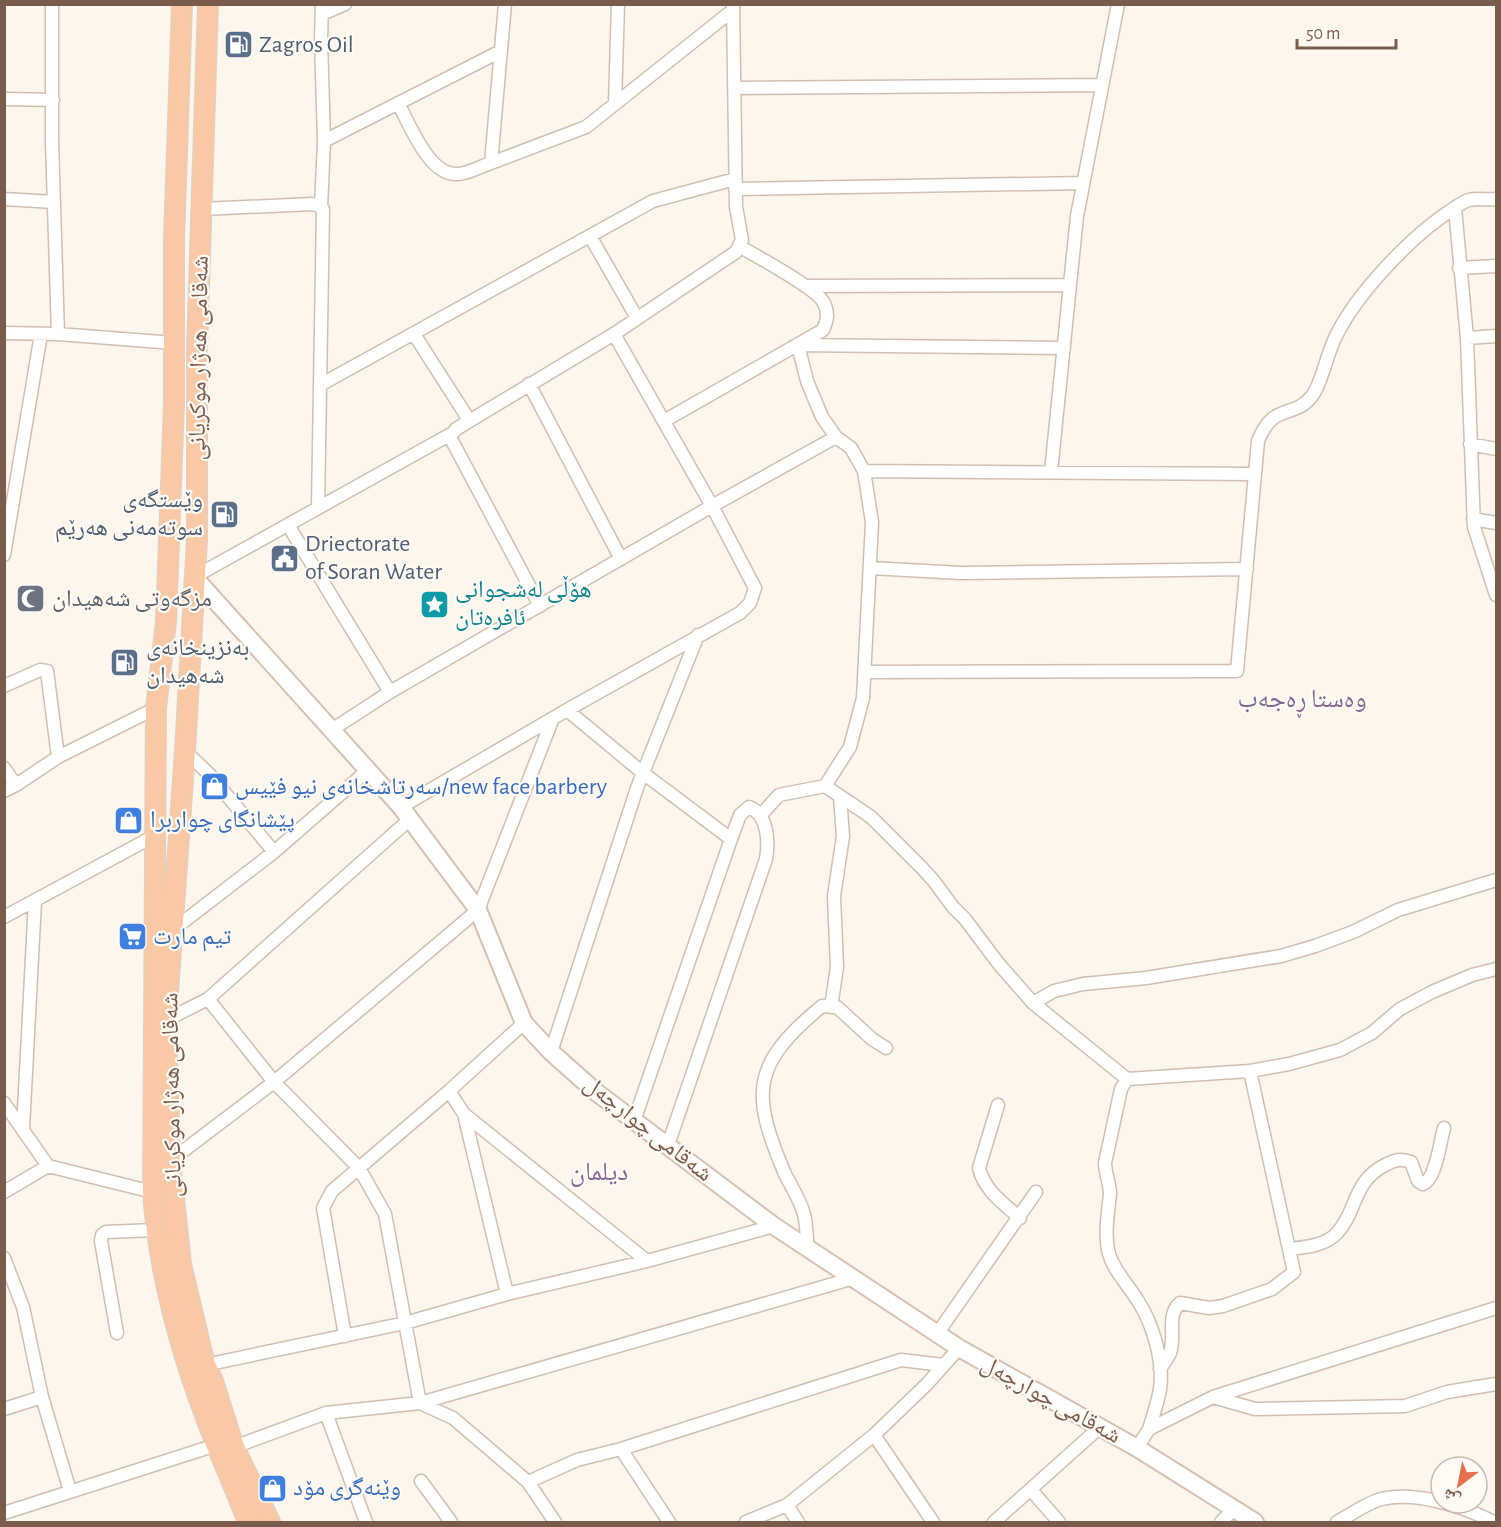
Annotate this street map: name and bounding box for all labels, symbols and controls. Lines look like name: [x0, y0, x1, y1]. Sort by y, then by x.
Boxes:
scale bar: [1297, 12, 1396, 50]
text: 50 m: [1306, 25, 1340, 43]
fuel station icon: Zagros Oil: [222, 29, 254, 61]
place label: Zagros Oil: [259, 33, 354, 57]
street label: شەقامی ھەژار موکریانی: [185, 255, 214, 461]
place label: وێستگەی سوتەمەنی هەرێم: [55, 488, 203, 543]
fuel station icon: وێستگەی سوتەمەنی هەرێم: [208, 498, 240, 530]
place label: Driectorate of Soran Water: [305, 532, 442, 584]
public building icon: Driectorate of Soran Water: [268, 542, 300, 574]
place label: هۆڵی لەشجوانی ئافرەتان: [455, 575, 592, 631]
mosque icon: مزگەوتی شەهیدان: [15, 583, 47, 615]
place label: مزگەوتی شەهیدان: [52, 587, 212, 612]
place icon: هۆڵی لەشجوانی ئافرەتان: [418, 588, 450, 620]
place label: بەنزینخانەی شەهیدان: [146, 636, 249, 689]
fuel station icon: بەنزینخانەی شەهیدان: [109, 646, 141, 678]
district label: وەستا ڕەجەب: [1237, 686, 1367, 718]
shop icon: سەرتاشخانەی نیو فێیس/new face barbery: [198, 771, 230, 803]
place label: سەرتاشخانەی نیو فێیس/new face barbery: [235, 775, 607, 800]
shop icon: پێشانگای چواربرا: [113, 804, 145, 836]
place label: پێشانگای چواربرا: [150, 808, 295, 833]
supermarket icon: تيم مارت: [116, 921, 148, 953]
place label: تيم مارت: [153, 925, 231, 952]
street label: شەقامی ھەژار موکریانی: [158, 992, 187, 1198]
street label: شەقامی چوارچەل: [579, 1072, 717, 1187]
district label: دیلمان: [570, 1159, 628, 1187]
street label: شەقامی چوارچەل: [976, 1352, 1125, 1449]
north arrow: [1429, 1455, 1489, 1515]
shop icon: وێنەگری مۆد: [256, 1472, 288, 1504]
place label: وێنەگری مۆد: [293, 1476, 401, 1501]
text: ش: [1440, 1485, 1464, 1508]

